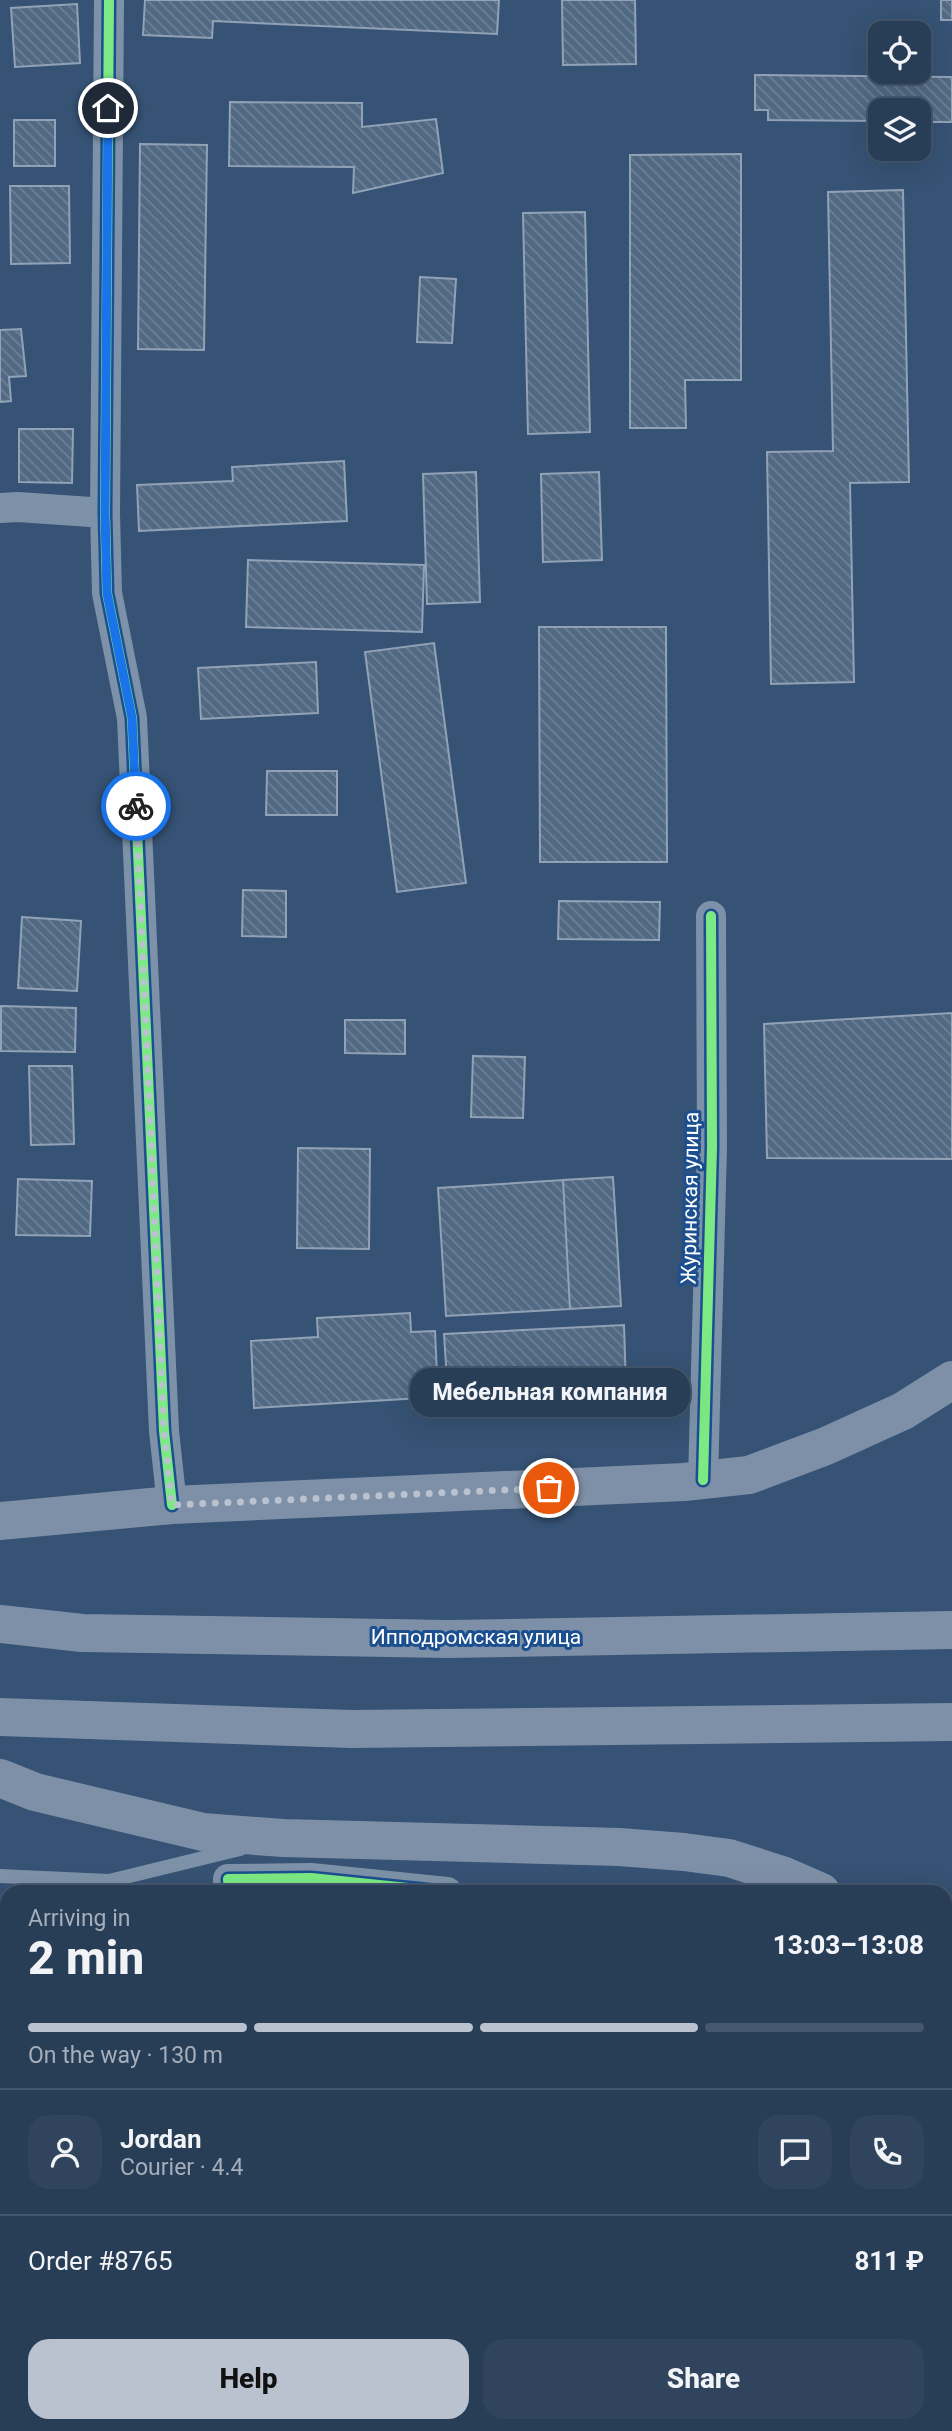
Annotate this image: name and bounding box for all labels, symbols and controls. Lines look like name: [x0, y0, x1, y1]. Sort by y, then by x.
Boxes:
map controls: [868, 21, 931, 161]
button: locate: [868, 21, 931, 84]
pin: [78, 78, 138, 138]
icon: home: [89, 89, 127, 127]
button: layers: [868, 98, 931, 161]
courier: [101, 771, 171, 841]
icon: bike: [117, 787, 155, 825]
street label: Журинская улица: [676, 1111, 704, 1285]
callout: Мебельная компания: [409, 1369, 689, 1418]
text: Мебельная компания: [432, 1379, 668, 1406]
pin: [519, 1458, 579, 1518]
icon: bag: [530, 1469, 568, 1507]
street label: Ипподромская улица: [371, 1625, 581, 1649]
text: Arriving in: [28, 1905, 131, 1932]
text: 13:03–13:08: [773, 1930, 924, 1960]
text: 2 min: [28, 1931, 144, 1985]
text: On the way · 130 m: [28, 2042, 223, 2069]
button: person: [28, 2115, 102, 2189]
button: chat: [758, 2115, 832, 2189]
button: phone: [850, 2115, 924, 2189]
text: Jordan: [120, 2124, 202, 2154]
text: Courier · 4.4: [120, 2154, 243, 2181]
text: Order #8765: [28, 2246, 173, 2276]
text: 811 ₽: [854, 2246, 924, 2276]
button: Help: [28, 2339, 469, 2419]
button: Share: [483, 2339, 924, 2419]

